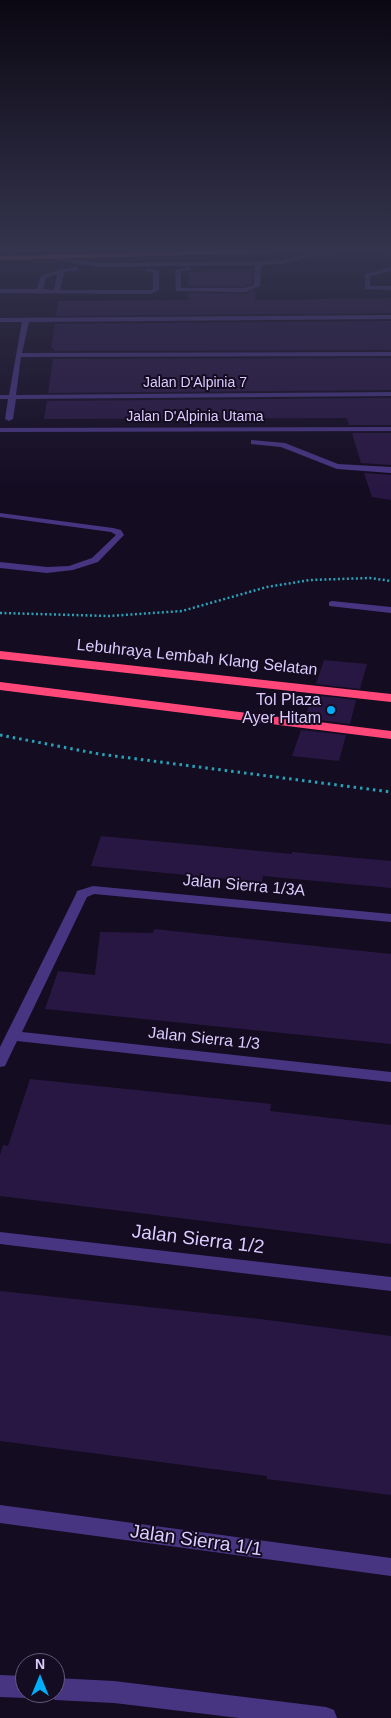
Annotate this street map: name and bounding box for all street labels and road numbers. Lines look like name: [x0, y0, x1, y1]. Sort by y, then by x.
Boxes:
street label: Jalan D'Alpinia 7: [143, 375, 247, 391]
street label: Jalan D'Alpinia Utama: [126, 409, 264, 425]
street label: Lebuhraya Lembah Klang Selatan: [76, 636, 318, 680]
street label: Jalan Sierra 1/3A: [182, 871, 306, 901]
street label: Jalan Sierra 1/3: [147, 1024, 261, 1054]
street label: Jalan Sierra 1/2: [131, 1221, 265, 1259]
street label: Jalan Sierra 1/1: [129, 1520, 263, 1562]

